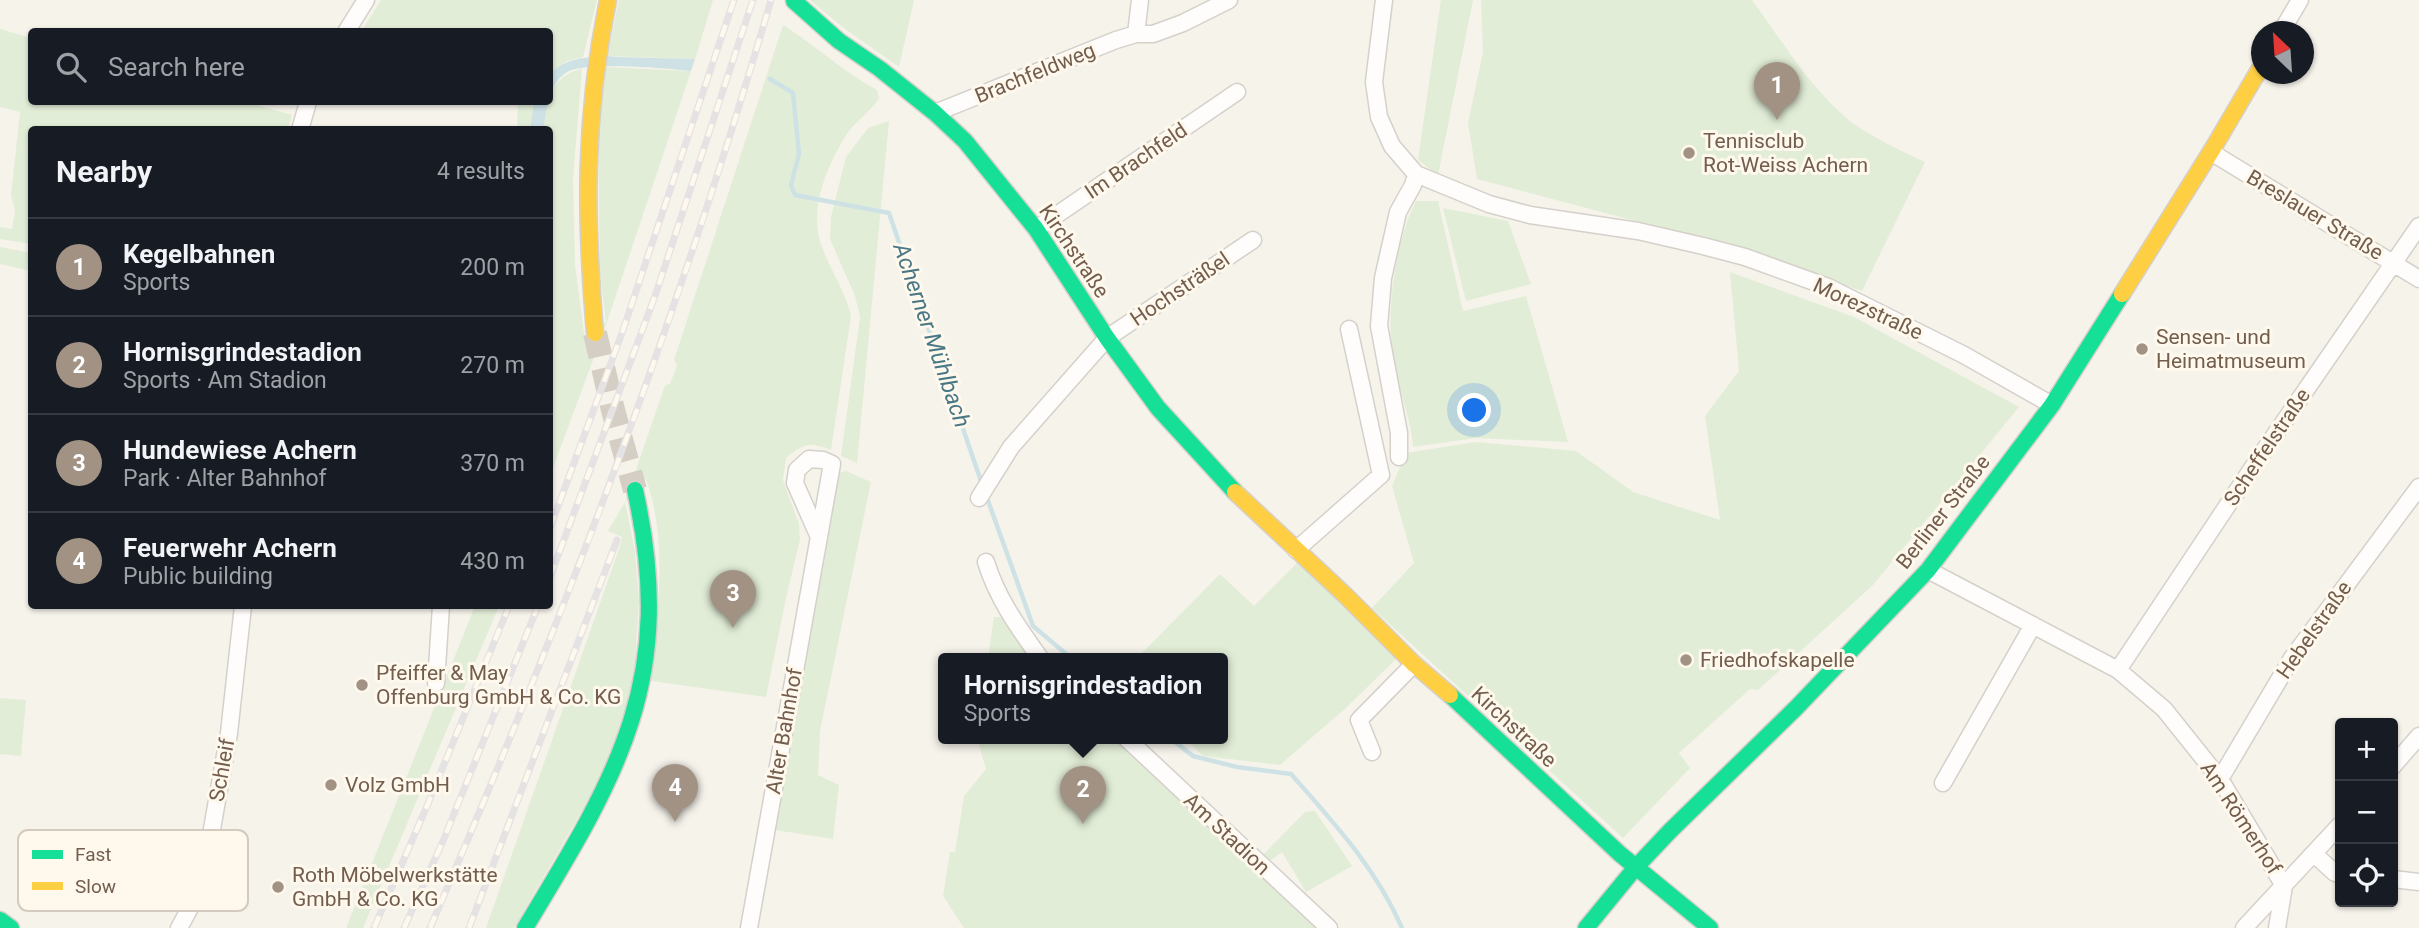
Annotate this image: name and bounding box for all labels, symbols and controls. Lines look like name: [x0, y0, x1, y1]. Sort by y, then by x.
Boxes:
north arrow: [2251, 21, 2314, 84]
search box: [28, 28, 553, 105]
street label: Brachfeldweg: [971, 38, 1099, 108]
icon: search: [52, 48, 90, 86]
text: Search here: [108, 52, 245, 82]
pin: 1: [1754, 62, 1800, 120]
street label: Im Brachfeld: [1080, 118, 1192, 204]
place label: Tennisclub Rot-Weiss Achern: [1703, 129, 1868, 177]
marker: Tennisclub Rot-Weiss Achern: [1681, 145, 1697, 161]
text: Nearby: [56, 154, 152, 189]
text: 4 results: [437, 158, 525, 185]
street label: Breslauer Straße: [2243, 165, 2387, 265]
street label: Kirchstraße: [1034, 200, 1114, 302]
water label: Acherner Mühlbach: [887, 238, 976, 431]
text: Kegelbahnen: [123, 239, 275, 269]
street label: Hochsträßel: [1126, 247, 1234, 331]
text: 1: [72, 254, 86, 281]
text: 200 m: [460, 254, 525, 281]
text: Sports: [123, 269, 190, 296]
street label: Morezstraße: [1809, 273, 1927, 345]
place label: Sensen- und Heimatmuseum: [2156, 325, 2306, 373]
text: Hornisgrindestadion: [123, 337, 362, 367]
marker: Sensen- und Heimatmuseum: [2134, 341, 2150, 357]
text: 2: [72, 352, 86, 379]
text: 270 m: [460, 352, 525, 379]
text: Sports · Am Stadion: [123, 367, 327, 394]
street label: Scheffelstraße: [2219, 384, 2315, 510]
your location: [1457, 393, 1491, 427]
text: Hundewiese Achern: [123, 435, 357, 465]
text: 3: [72, 450, 86, 477]
text: 370 m: [460, 450, 525, 477]
street label: Berliner Straße: [1891, 450, 1995, 574]
text: Park · Alter Bahnhof: [123, 465, 327, 492]
text: Feuerwehr Achern: [123, 533, 337, 563]
text: 4: [72, 548, 86, 575]
text: 430 m: [460, 548, 525, 575]
text: Public building: [123, 563, 273, 590]
pin: 3: [710, 570, 756, 628]
street label: Hebelstraße: [2272, 577, 2356, 683]
place label: Friedhofskapelle: [1700, 648, 1855, 672]
marker: Friedhofskapelle: [1678, 652, 1694, 668]
popup: [938, 653, 1228, 744]
place label: Pfeiffer & May Offenburg GmbH & Co. KG: [376, 661, 621, 709]
street label: Alter Bahnhof: [761, 665, 807, 796]
text: Hornisgrindestadion: [964, 670, 1202, 700]
marker: Pfeiffer & May Offenburg GmbH & Co. KG: [354, 677, 370, 693]
street label: Kirchstraße: [1467, 682, 1561, 772]
text: Sports: [964, 700, 1031, 727]
map controls: [2335, 718, 2398, 907]
button: +: [2335, 718, 2398, 781]
street label: Schleif: [205, 736, 239, 803]
street label: Am Römerhof: [2196, 757, 2287, 880]
pin: 4: [652, 764, 698, 822]
pin: 2: [1060, 766, 1106, 824]
place label: Volz GmbH: [345, 773, 450, 797]
marker: Volz GmbH: [323, 777, 339, 793]
button: −: [2335, 781, 2398, 844]
street label: Am Stadion: [1179, 788, 1275, 880]
legend: [18, 830, 248, 911]
text: Fast: [75, 843, 112, 866]
button: locate: [2335, 844, 2398, 907]
place label: Roth Möbelwerkstätte GmbH & Co. KG: [292, 863, 498, 911]
text: Slow: [75, 875, 116, 898]
marker: Roth Möbelwerkstätte GmbH & Co. KG: [270, 879, 286, 895]

